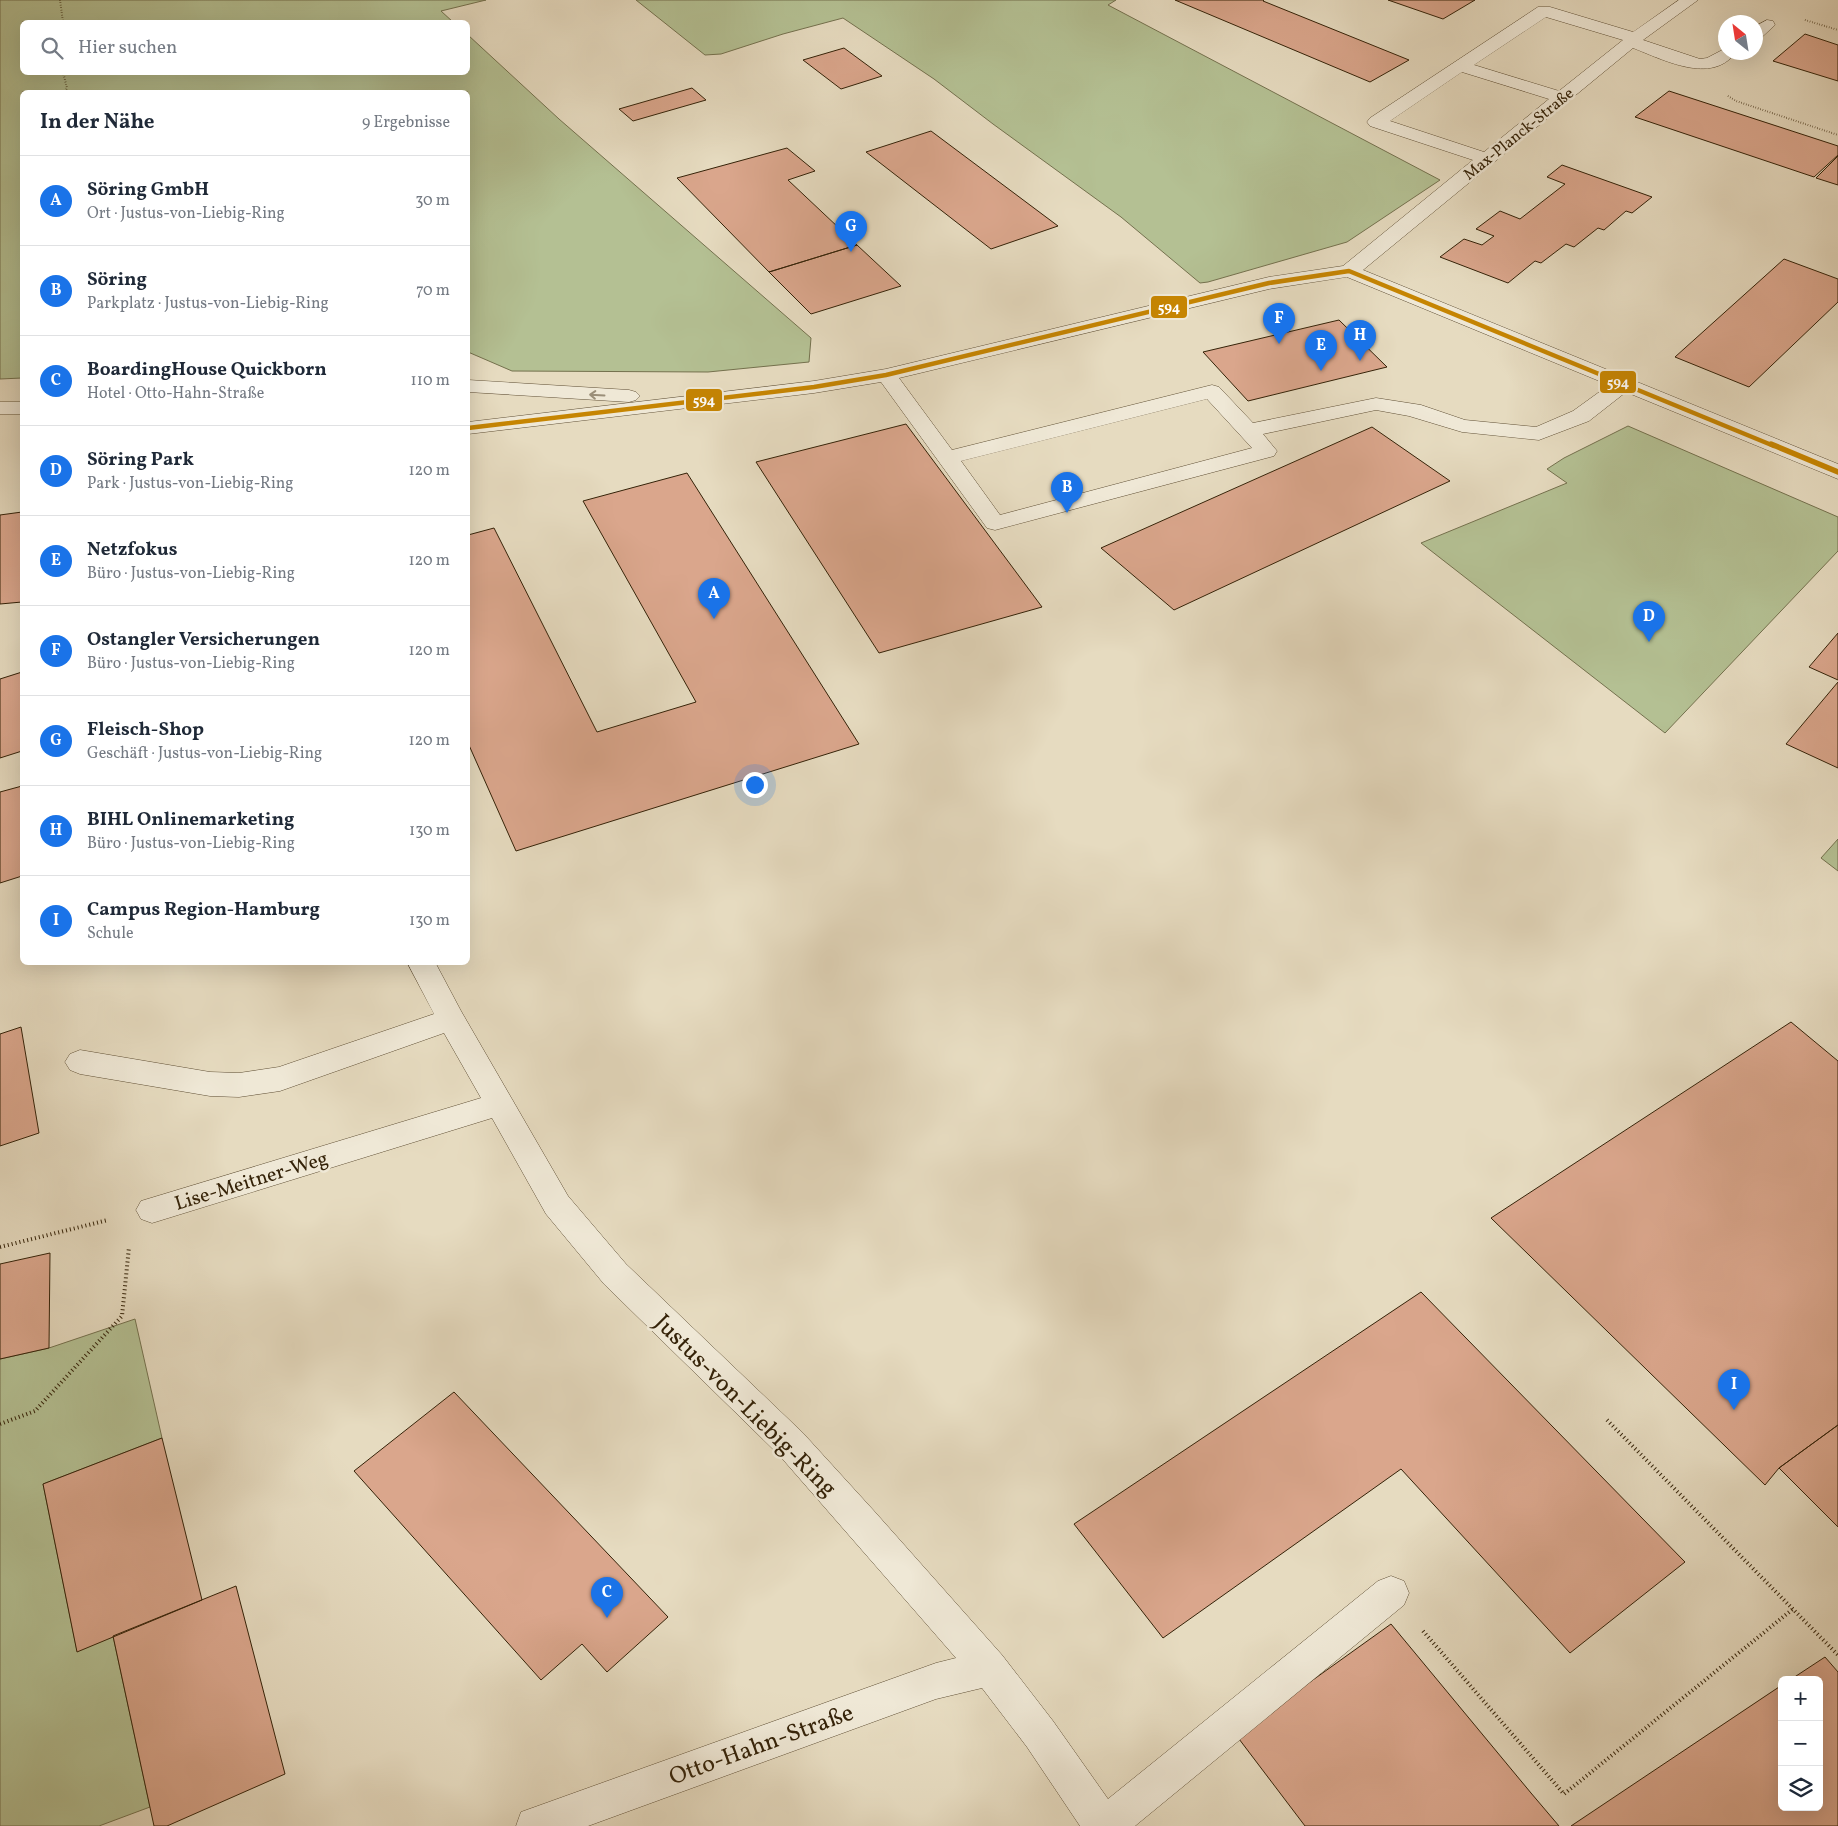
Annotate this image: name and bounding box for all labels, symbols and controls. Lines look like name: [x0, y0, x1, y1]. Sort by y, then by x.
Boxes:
north arrow: [1718, 15, 1763, 60]
search box: [20, 20, 470, 75]
icon: search: [38, 34, 66, 62]
text: Hier suchen: [78, 35, 177, 61]
street label: Max-Planck-Straße: [1459, 83, 1579, 186]
text: In der Nähe: [40, 108, 155, 137]
text: 9 Ergebnisse: [362, 112, 450, 134]
text: Söring GmbH: [87, 177, 209, 203]
text: A: [50, 190, 62, 212]
text: 30 m: [415, 190, 450, 212]
text: Ort · Justus-von-Liebig-Ring: [87, 203, 285, 225]
pin: G: [835, 211, 867, 252]
text: Söring: [87, 267, 147, 293]
text: B: [51, 280, 61, 302]
text: 70 m: [416, 280, 450, 302]
text: Parkplatz · Justus-von-Liebig-Ring: [87, 293, 329, 315]
line badge: 594: [1150, 295, 1188, 319]
text: 594: [1158, 299, 1181, 318]
pin: F: [1263, 303, 1295, 344]
pin: H: [1344, 320, 1376, 361]
pin: E: [1305, 330, 1337, 371]
text: BoardingHouse Quickborn: [87, 357, 327, 383]
text: C: [51, 370, 61, 392]
text: 110 m: [411, 370, 450, 392]
line badge: 594: [1599, 370, 1637, 394]
text: 594: [1607, 374, 1630, 393]
text: Hotel · Otto-Hahn-Straße: [87, 383, 264, 405]
line badge: 594: [685, 388, 723, 412]
one-way arrow: [589, 390, 605, 399]
text: 594: [693, 392, 716, 411]
text: Söring Park: [87, 447, 194, 473]
text: D: [50, 460, 62, 482]
text: 120 m: [408, 460, 450, 482]
pin: B: [1051, 472, 1083, 513]
text: Park · Justus-von-Liebig-Ring: [87, 473, 293, 495]
text: Netzfokus: [87, 537, 177, 563]
text: E: [51, 550, 61, 572]
text: 120 m: [408, 550, 450, 572]
text: Büro · Justus-von-Liebig-Ring: [87, 563, 295, 585]
pin: A: [698, 578, 730, 619]
pin: D: [1633, 601, 1665, 642]
text: Ostangler Versicherungen: [87, 627, 320, 653]
text: F: [51, 640, 61, 662]
text: 120 m: [408, 640, 450, 662]
text: Büro · Justus-von-Liebig-Ring: [87, 653, 295, 675]
text: Fleisch-Shop: [87, 717, 204, 743]
text: G: [50, 730, 62, 752]
text: 120 m: [408, 730, 450, 752]
text: Geschäft · Justus-von-Liebig-Ring: [87, 743, 322, 765]
your location: [742, 772, 768, 798]
text: BIHL Onlinemarketing: [87, 807, 294, 833]
text: H: [50, 820, 62, 842]
text: 130 m: [409, 820, 450, 842]
text: Büro · Justus-von-Liebig-Ring: [87, 833, 295, 855]
text: Campus Region-Hamburg: [87, 897, 320, 923]
text: I: [53, 910, 59, 932]
text: 130 m: [409, 910, 450, 932]
text: Schule: [87, 923, 134, 945]
street label: Lise-Meitner-Weg: [172, 1145, 332, 1219]
street label: Justus-von-Liebig-Ring: [645, 1307, 844, 1506]
pin: I: [1718, 1369, 1750, 1410]
pin: C: [591, 1577, 623, 1618]
map controls: [1778, 1676, 1823, 1811]
button: +: [1778, 1676, 1823, 1721]
street label: Otto-Hahn-Straße: [665, 1697, 859, 1795]
button: −: [1778, 1721, 1823, 1766]
button: layers: [1778, 1766, 1823, 1811]

